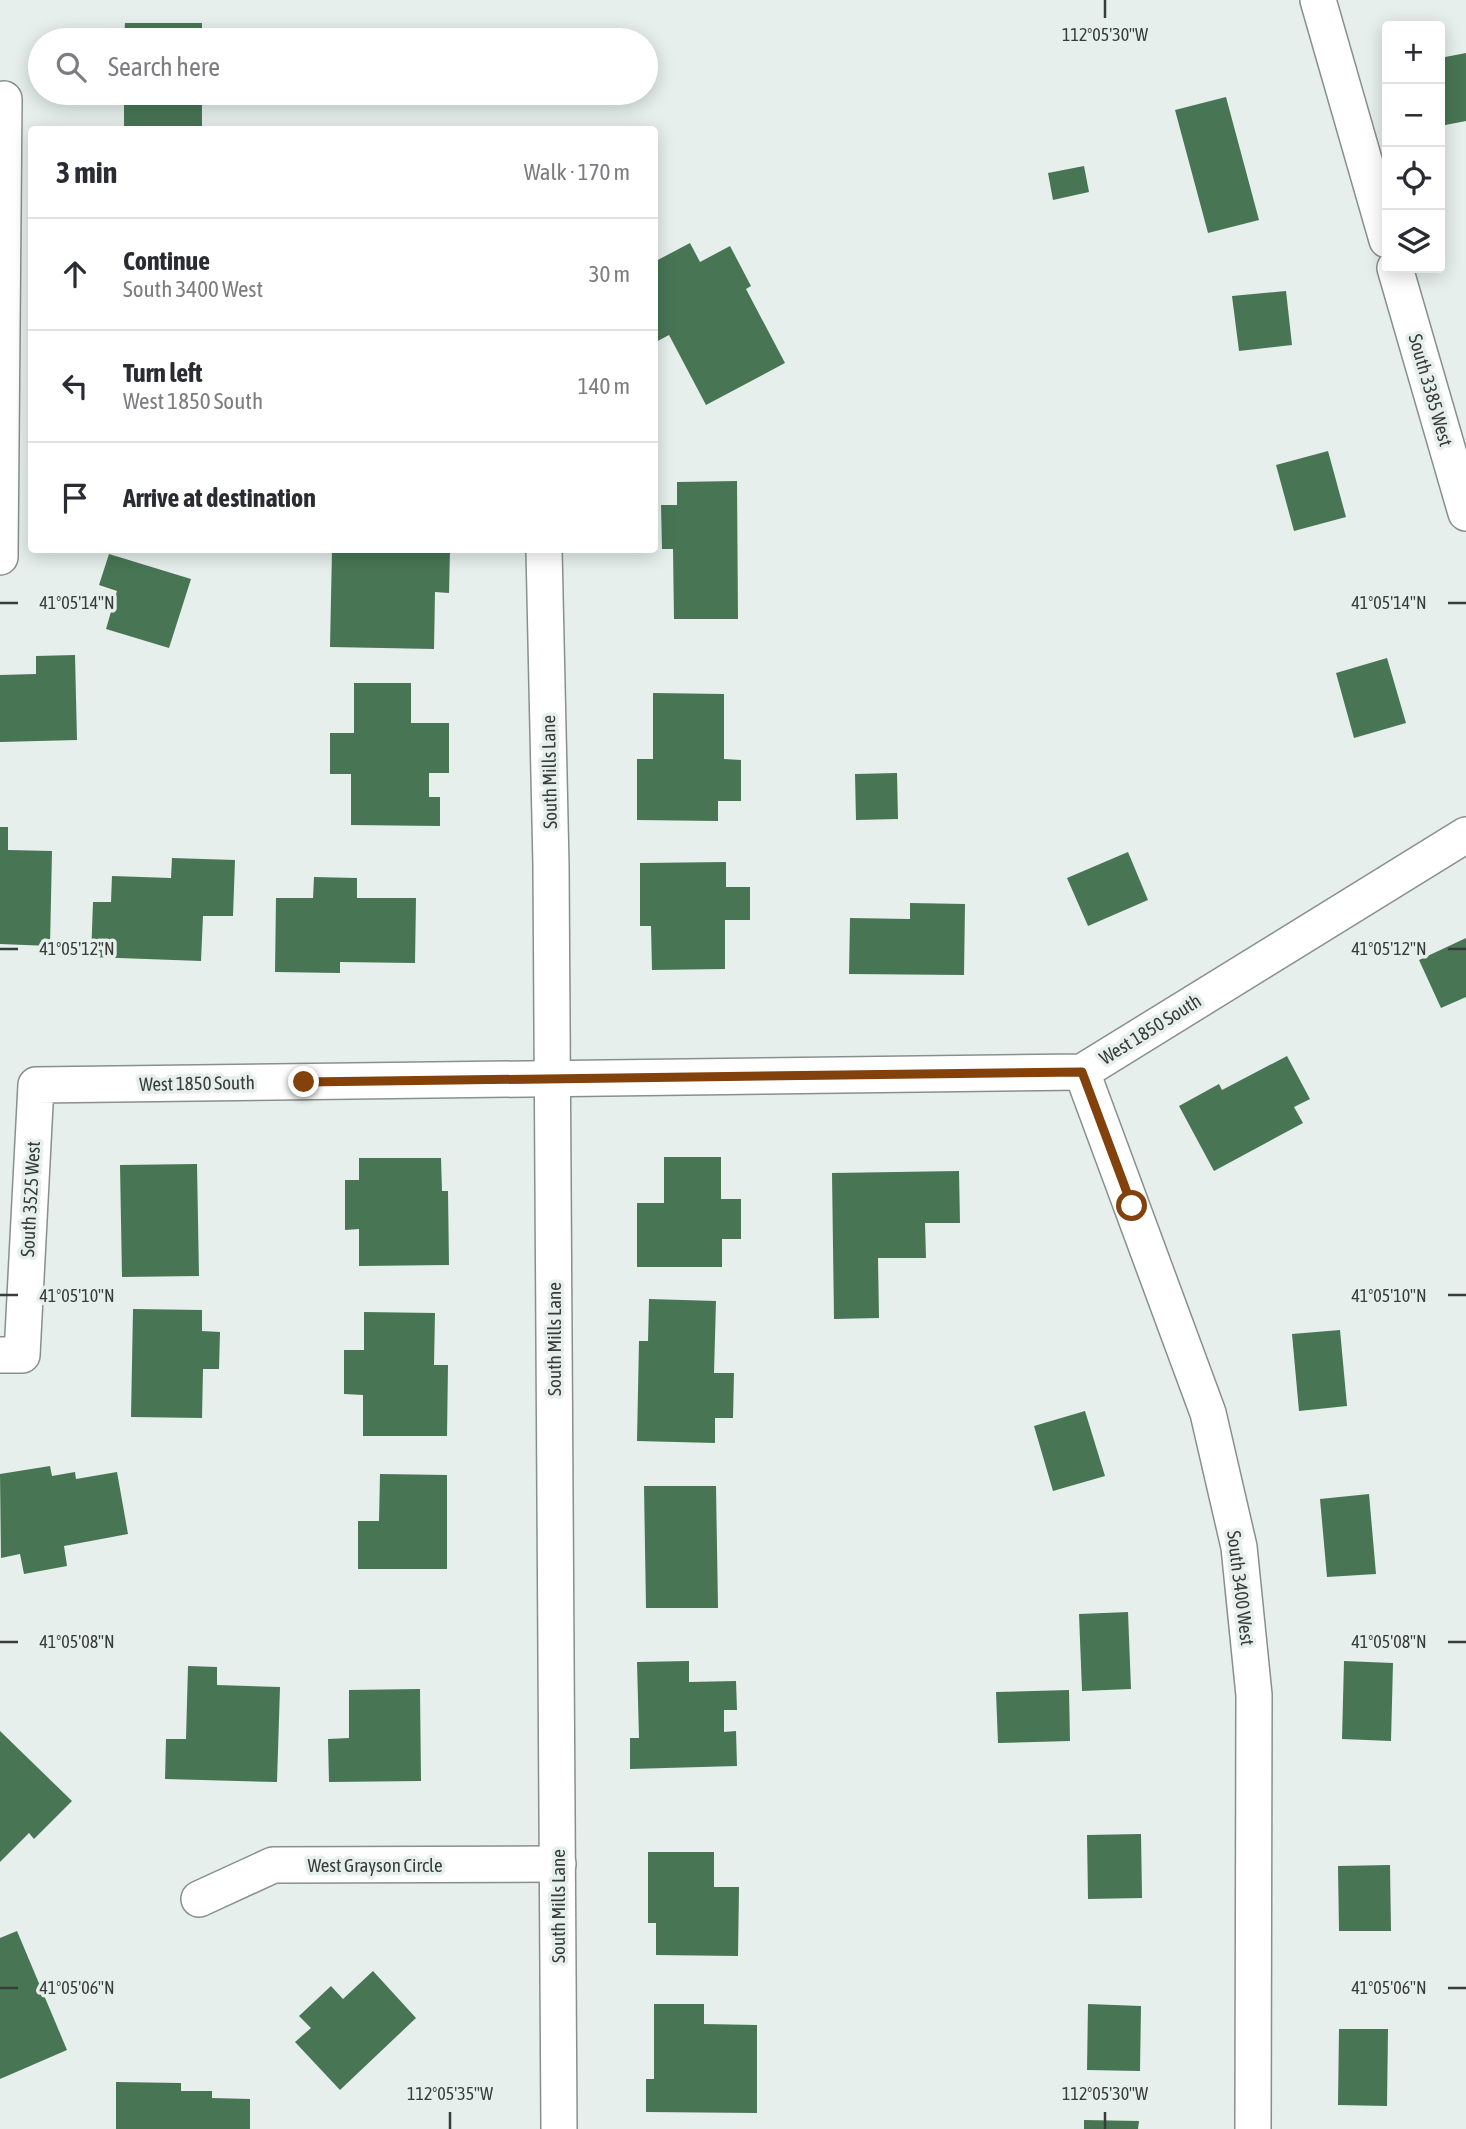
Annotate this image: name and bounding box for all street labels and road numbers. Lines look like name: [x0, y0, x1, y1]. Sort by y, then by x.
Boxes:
street label: South 3385 West: [1404, 331, 1458, 449]
street label: South Mills Lane: [537, 715, 561, 829]
street label: West 1850 South: [1095, 989, 1205, 1069]
street label: West 1850 South: [139, 1071, 255, 1095]
street label: South 3525 West: [16, 1141, 44, 1257]
street label: South Mills Lane: [543, 1282, 565, 1396]
street label: South 3400 West: [1223, 1529, 1259, 1647]
street label: South Mills Lane: [547, 1849, 569, 1963]
street label: West Grayson Circle: [307, 1854, 443, 1876]

